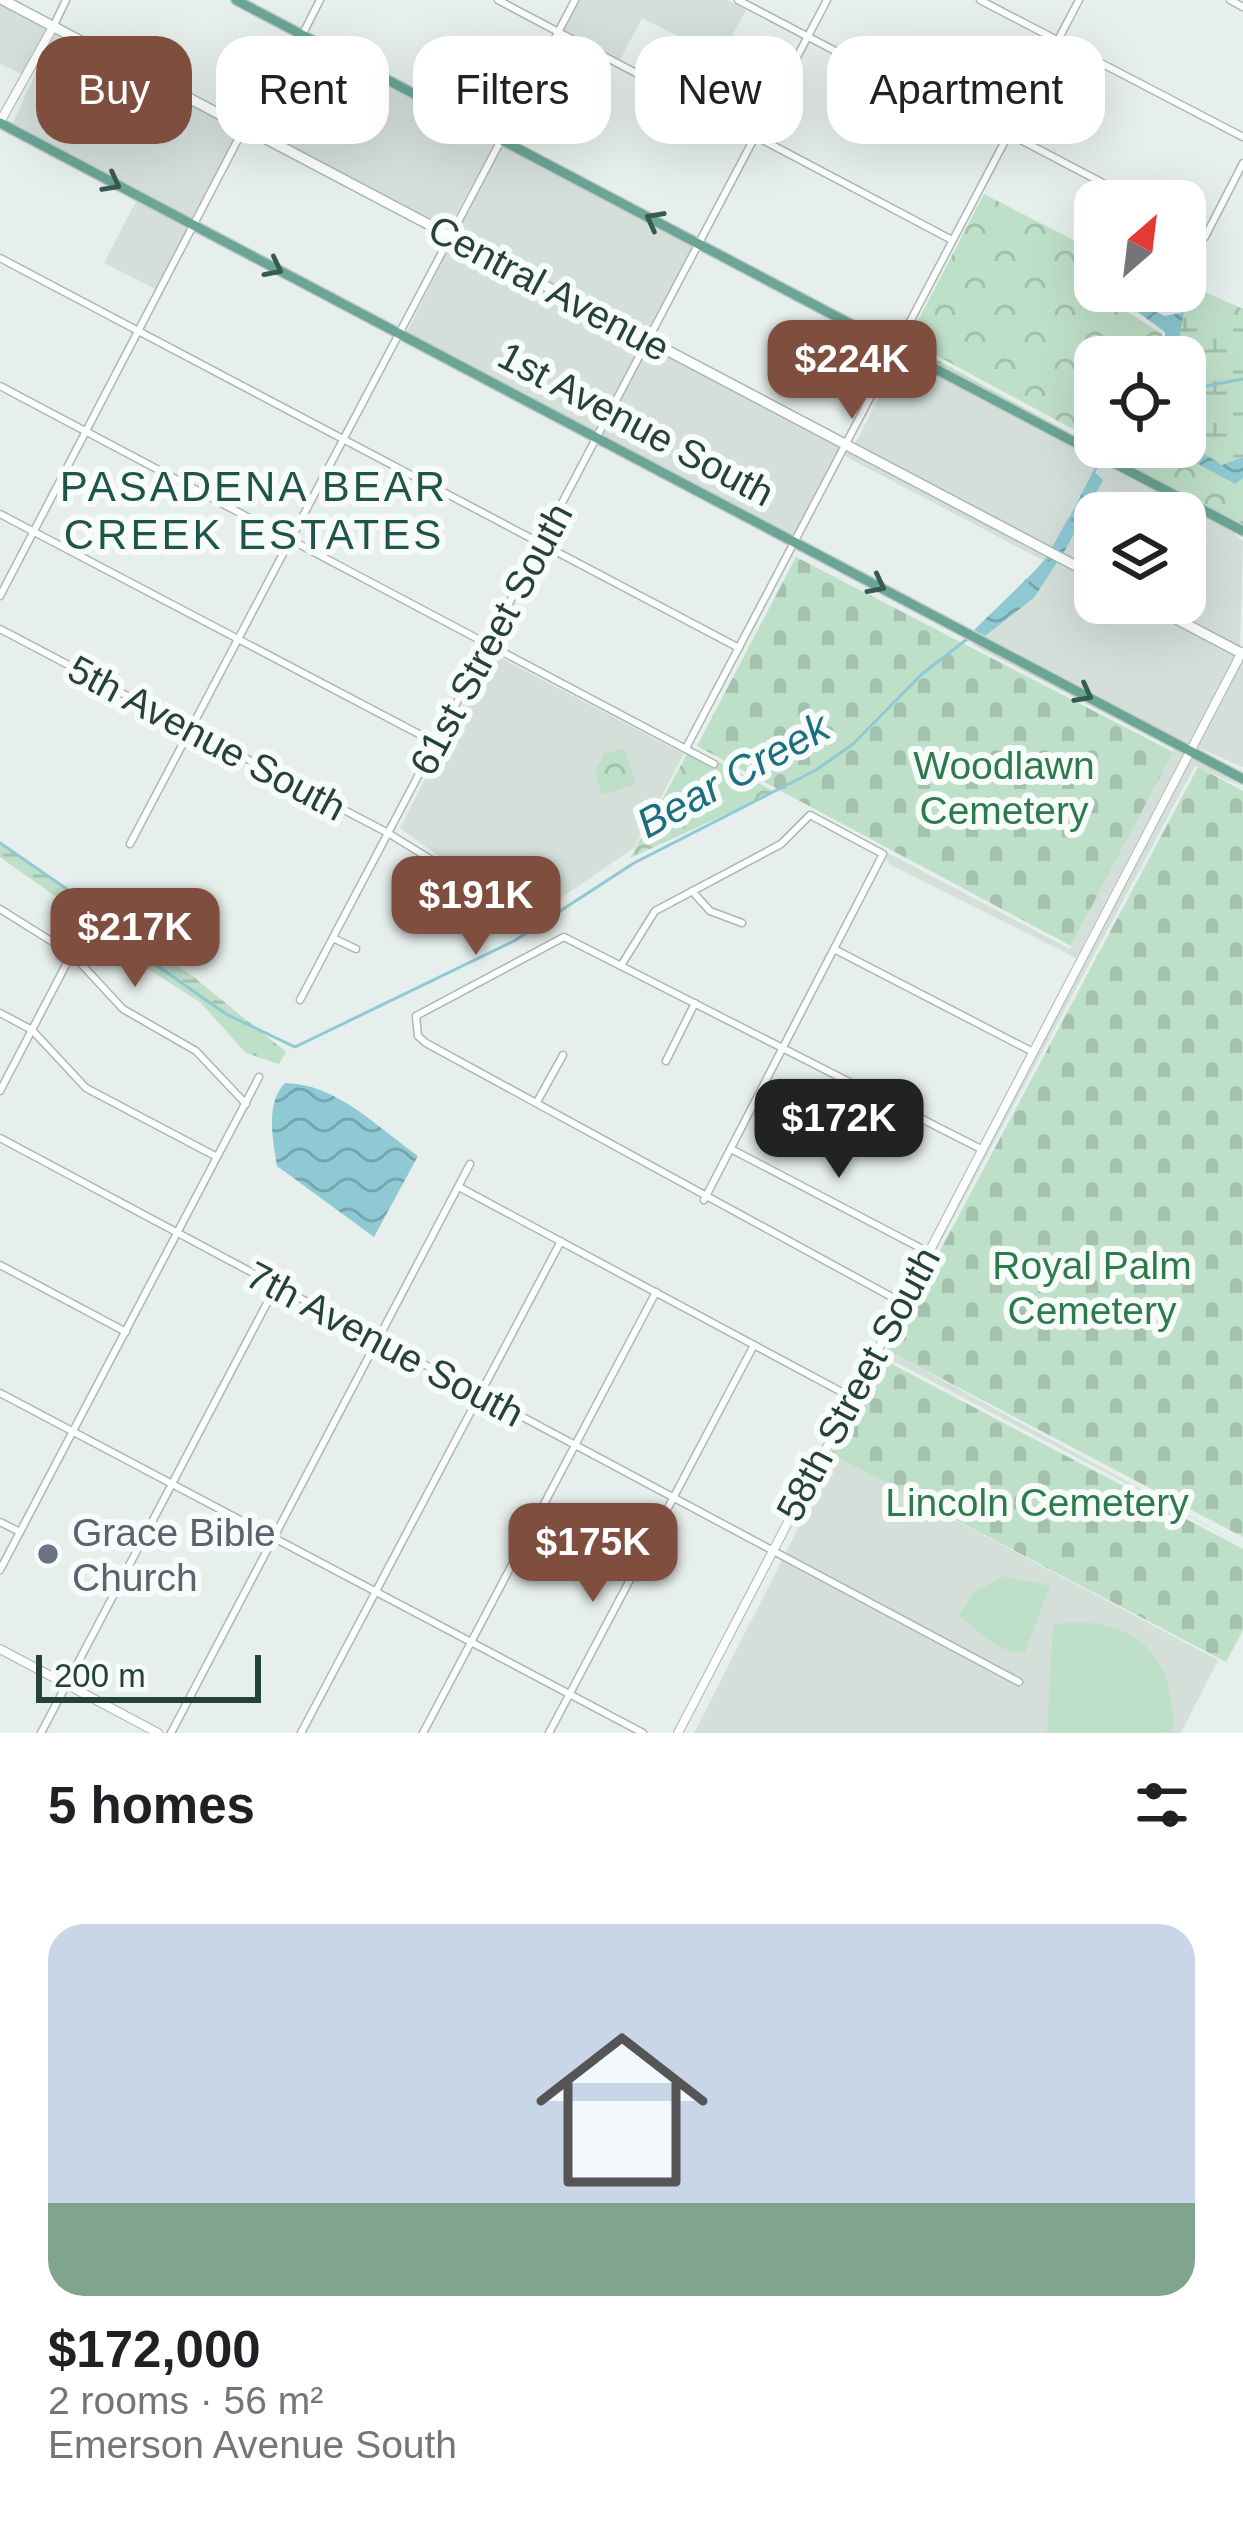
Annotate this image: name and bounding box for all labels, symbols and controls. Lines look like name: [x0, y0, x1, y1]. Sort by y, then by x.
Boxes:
chip: Buy: [36, 36, 192, 144]
chip: Rent: [216, 36, 389, 144]
chip: Filters: [413, 36, 611, 144]
chip: New: [635, 36, 803, 144]
chip: Apartment: [827, 36, 1105, 144]
one-way arrow: [99, 169, 120, 192]
north arrow: [1074, 180, 1206, 312]
map controls: [1074, 180, 1206, 624]
street label: Central Avenue: [421, 207, 677, 369]
one-way arrow: [644, 211, 666, 234]
one-way arrow: [262, 254, 283, 277]
pin: $224K: [768, 320, 936, 422]
street label: 1st Avenue South: [491, 333, 781, 515]
button: locate: [1074, 336, 1206, 468]
text: $224K: [795, 337, 909, 380]
district label: PASADENA BEAR CREEK ESTATES: [60, 463, 448, 558]
button: layers: [1074, 492, 1206, 624]
street label: 61st Street South: [401, 496, 581, 782]
one-way arrow: [865, 571, 886, 594]
street label: 5th Avenue South: [61, 647, 353, 829]
one-way arrow: [1072, 680, 1093, 703]
water label: Bear Creek: [629, 702, 839, 847]
park label: Woodlawn Cemetery: [913, 744, 1095, 832]
pin: $191K: [392, 856, 560, 958]
text: $191K: [419, 873, 533, 916]
pin: $217K: [51, 888, 219, 990]
text: $217K: [78, 905, 192, 948]
pin: $172K: [755, 1079, 923, 1181]
text: $172K: [782, 1096, 896, 1139]
street label: 58th Street South: [768, 1240, 948, 1528]
park label: Royal Palm Cemetery: [992, 1244, 1192, 1332]
street label: 7th Avenue South: [239, 1253, 531, 1435]
park label: Lincoln Cemetery: [885, 1481, 1189, 1524]
pin: $175K: [509, 1503, 677, 1605]
place label: Grace Bible Church: [72, 1511, 276, 1599]
text: $175K: [536, 1520, 650, 1563]
marker: Grace Bible Church: [35, 1541, 61, 1567]
scale bar: [36, 1649, 261, 1702]
text: 200 m: [54, 1657, 146, 1694]
icon: filters: [1129, 1772, 1195, 1838]
text: 5 homes: [48, 1777, 255, 1834]
icon: home: [514, 2002, 730, 2218]
text: $172,000: [48, 2321, 261, 2378]
text: 2 rooms · 56 m²: [48, 2379, 323, 2422]
text: Emerson Avenue South: [48, 2423, 457, 2466]

